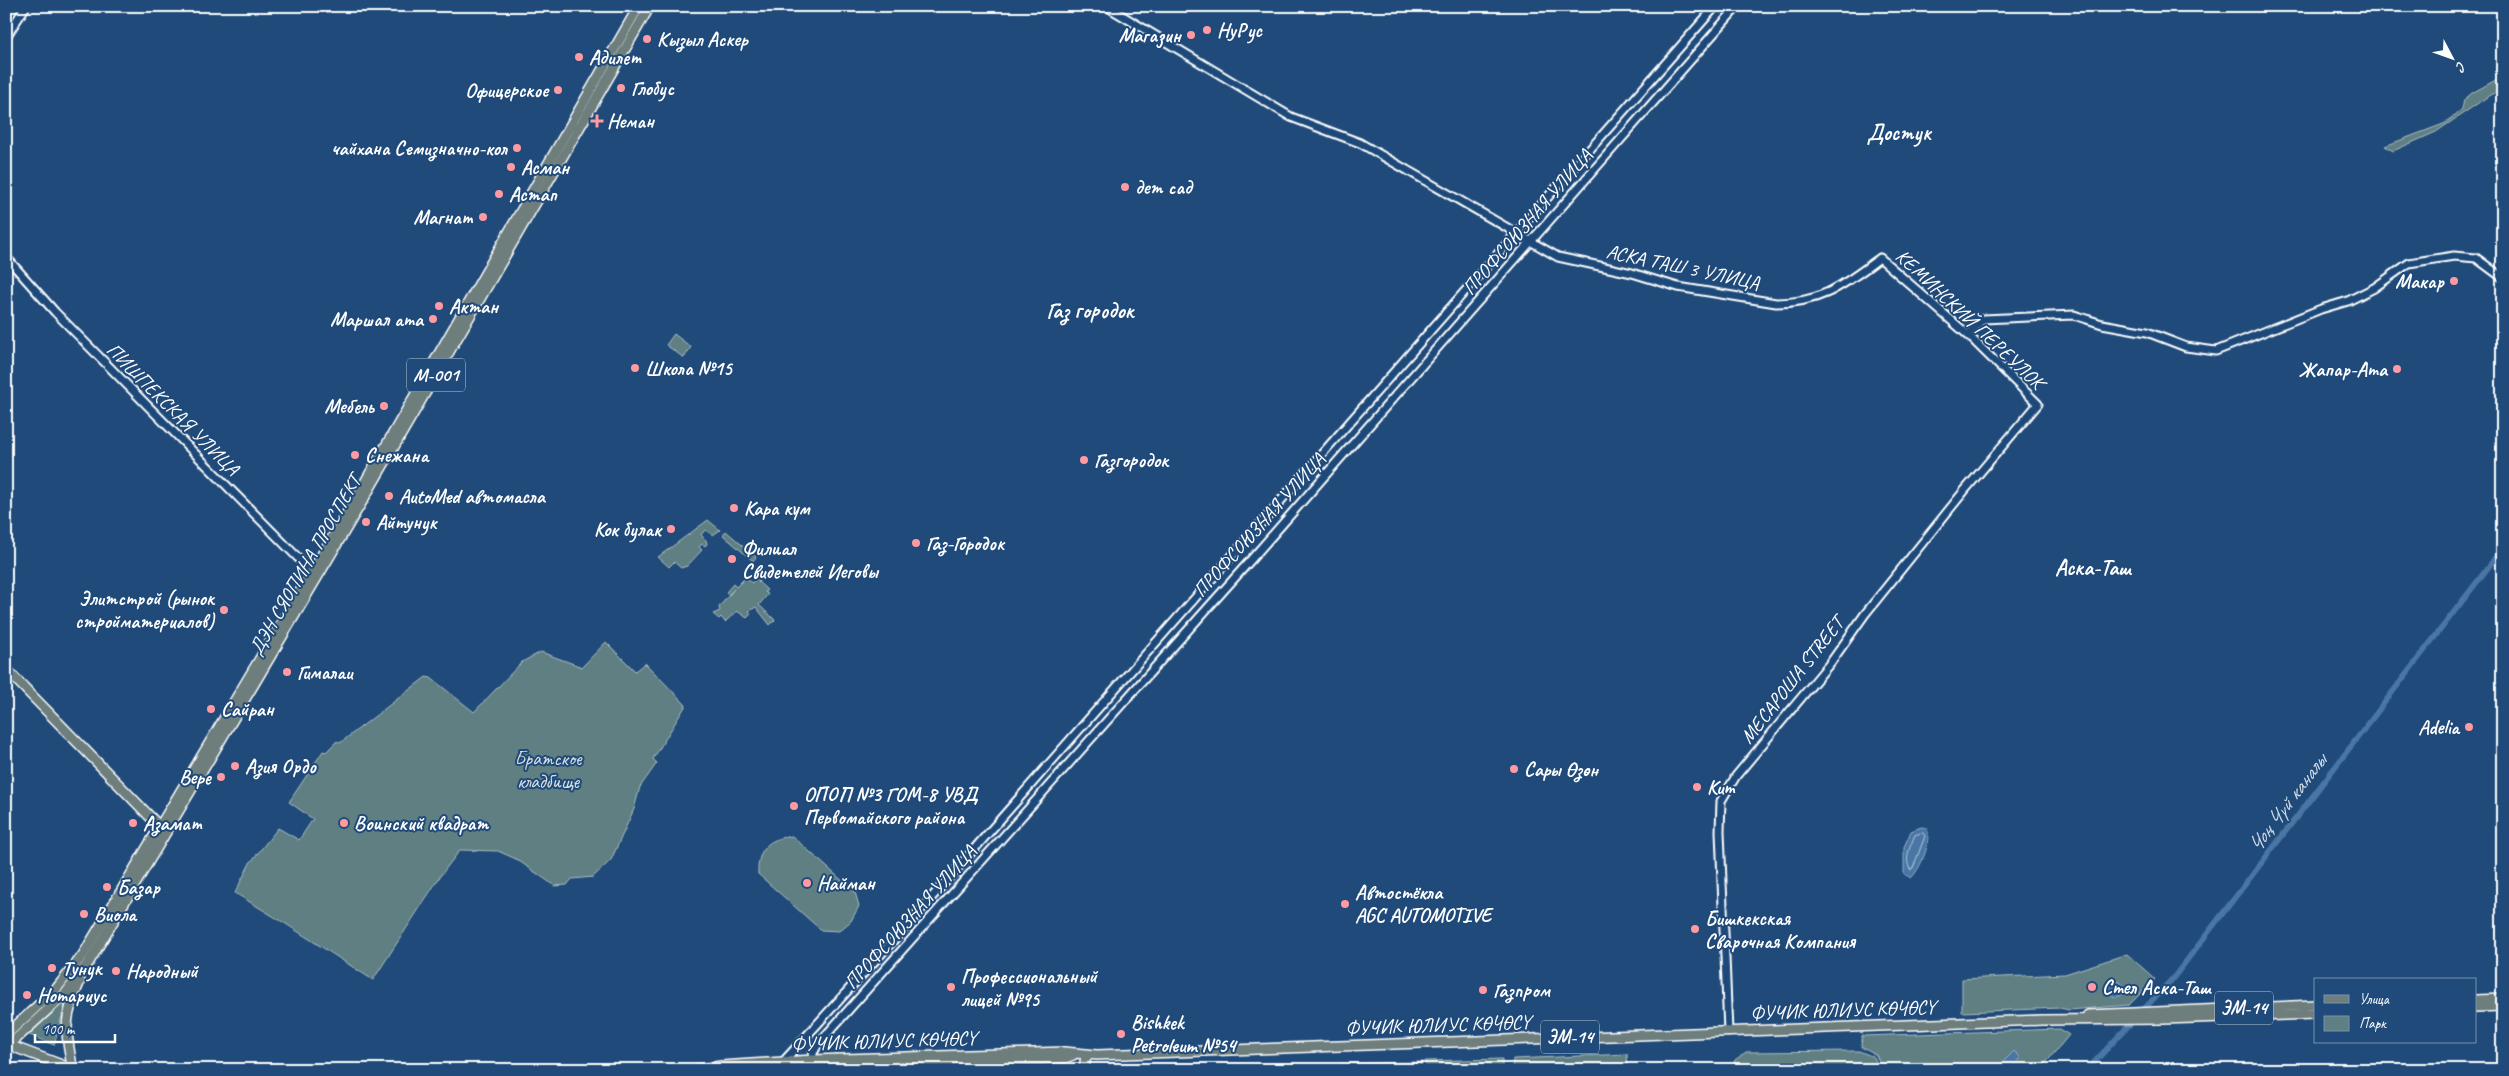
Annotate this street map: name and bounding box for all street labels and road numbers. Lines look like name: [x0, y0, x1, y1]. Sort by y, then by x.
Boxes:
street label: ПРОФСОЮЗНАЯ УЛИЦА: [1457, 143, 1598, 300]
street label: АСКА ТАШ 3 УЛИЦА: [1604, 239, 1763, 296]
street label: КЕМИНСКИЙ ПЕРЕУЛОК: [1890, 244, 2053, 397]
street label: ПИШПЕКСКАЯ УЛИЦА: [101, 337, 245, 481]
road number: M-001: [407, 358, 465, 392]
street label: ПРОФСОЮЗНАЯ УЛИЦА: [1188, 447, 1331, 602]
street label: ДЭН СЯОПИНА ПРОСПЕКТ: [243, 467, 369, 660]
street label: МЕСАРОША STREET: [1735, 608, 1852, 749]
street label: ПРОФСОЮЗНАЯ УЛИЦА: [839, 839, 982, 994]
road number: ЭМ-14: [2215, 991, 2273, 1024]
street label: ФУЧИК ЮЛИУС КӨЧӨСҮ: [1750, 994, 1940, 1026]
street label: ФУЧИК ЮЛИУС КӨЧӨСҮ: [1345, 1009, 1535, 1041]
road number: ЭМ-14: [1541, 1020, 1599, 1054]
street label: ФУЧИК ЮЛИУС КӨЧӨСҮ: [791, 1025, 981, 1057]

